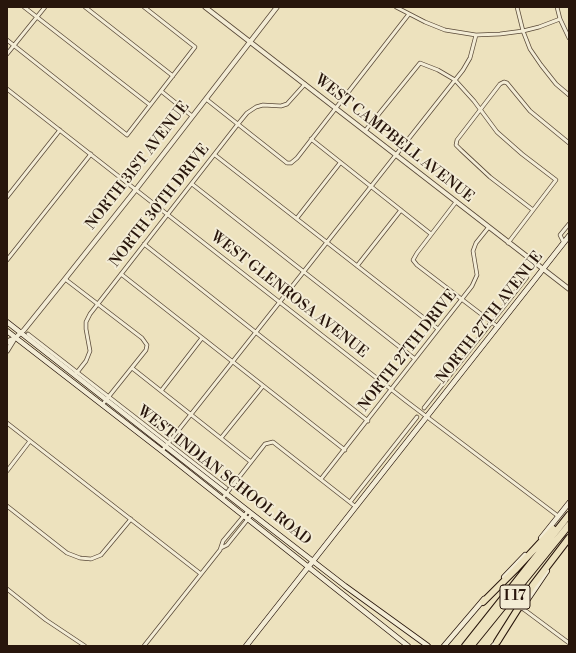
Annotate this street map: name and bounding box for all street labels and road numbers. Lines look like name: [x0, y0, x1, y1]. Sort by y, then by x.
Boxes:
street label: WEST CAMPBELL AVENUE: [311, 71, 477, 207]
street label: NORTH 31ST AVENUE: [82, 98, 194, 234]
street label: NORTH 30TH DRIVE: [106, 141, 214, 271]
street label: WEST GLENROSA AVENUE: [207, 228, 371, 362]
street label: NORTH 27TH AVENUE: [433, 248, 547, 388]
street label: NORTH 27TH DRIVE: [355, 287, 461, 415]
street label: WEST INDIAN SCHOOL ROAD: [133, 403, 315, 549]
road number: I 17: [500, 585, 530, 609]

